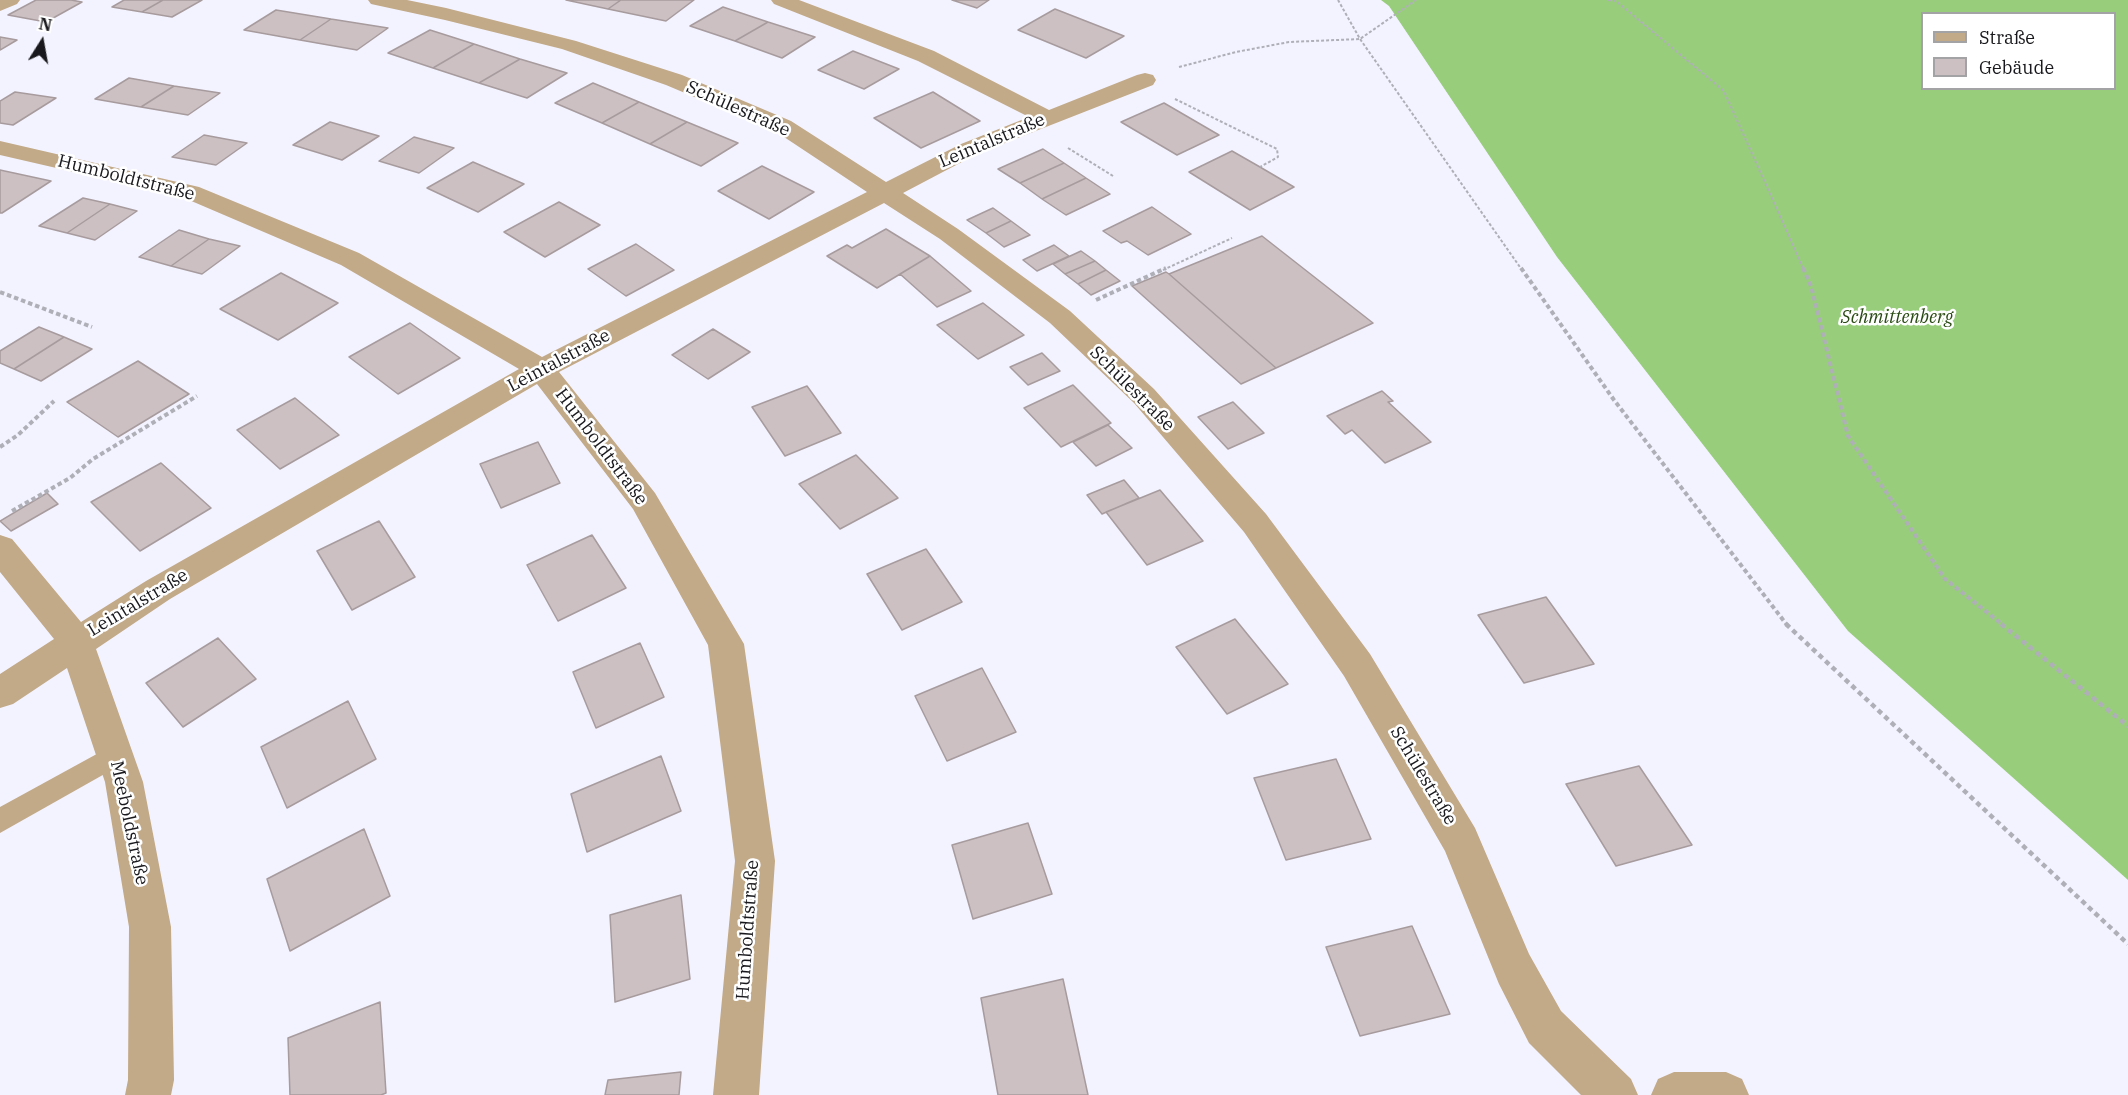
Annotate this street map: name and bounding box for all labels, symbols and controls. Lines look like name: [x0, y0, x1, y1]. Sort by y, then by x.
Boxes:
north arrow: [12, 12, 72, 72]
legend: [1921, 12, 2116, 90]
text: N: [37, 13, 54, 35]
text: Straße: [1979, 26, 2035, 49]
text: Gebäude: [1979, 56, 2054, 79]
street label: Schülestraße: [683, 77, 793, 141]
street label: Leintalstraße: [936, 109, 1048, 173]
street label: Humboldtstraße: [55, 151, 197, 205]
park label: Schmittenberg: [1841, 307, 1953, 329]
street label: Leintalstraße: [504, 325, 614, 397]
street label: Schülestraße: [1085, 342, 1179, 436]
street label: Humboldtstraße: [550, 384, 652, 510]
street label: Leintalstraße: [84, 565, 192, 641]
street label: Schülestraße: [1385, 723, 1461, 829]
street label: Meeboldstraße: [105, 759, 153, 887]
street label: Humboldtstraße: [732, 859, 764, 1001]

